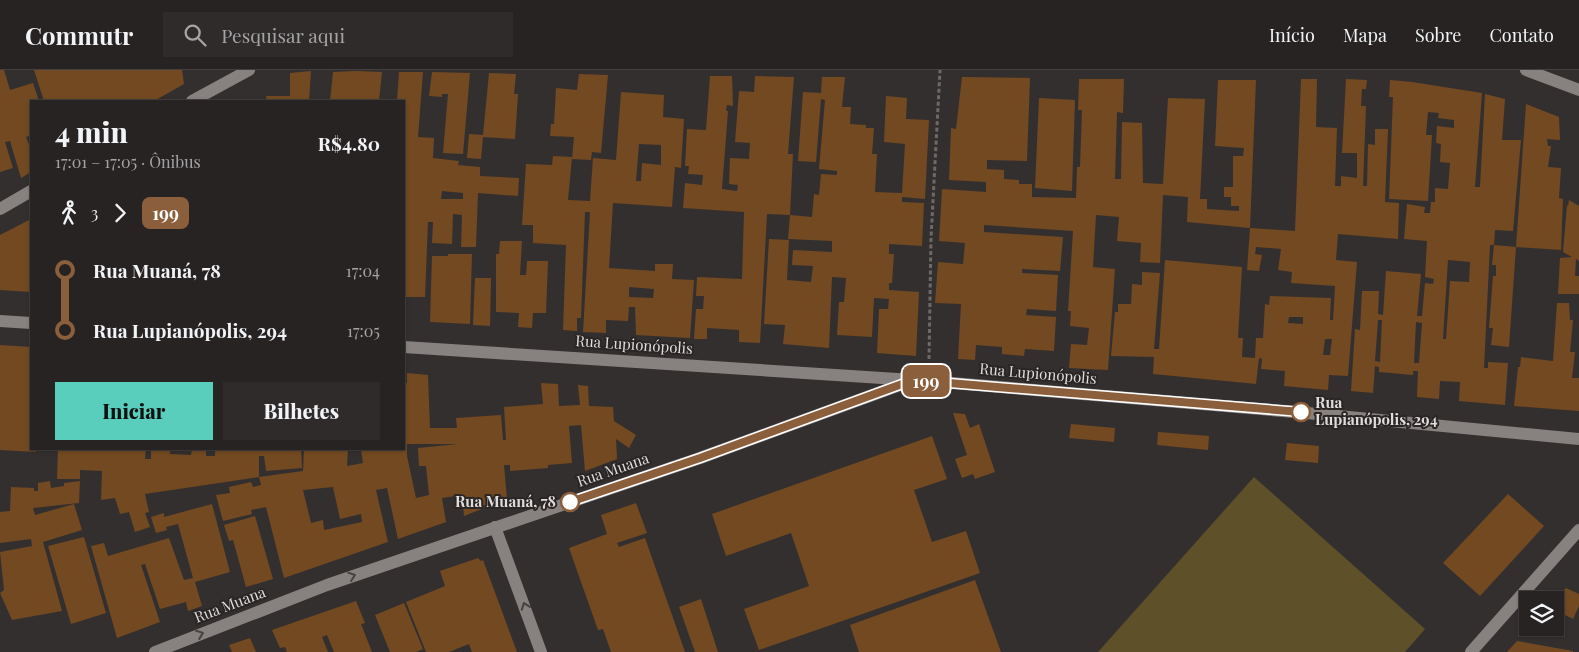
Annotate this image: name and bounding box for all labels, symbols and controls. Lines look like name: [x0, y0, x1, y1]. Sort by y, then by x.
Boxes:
search box: [163, 12, 513, 57]
text: Commutr: [25, 19, 133, 51]
icon: search: [181, 21, 209, 49]
text: Pesquisar aqui: [221, 22, 345, 48]
text: Início: [1269, 23, 1315, 47]
text: Mapa: [1343, 23, 1387, 47]
text: Sobre: [1415, 23, 1461, 47]
text: Contato: [1489, 23, 1554, 47]
text: 4 min: [55, 113, 128, 150]
text: R$4.80: [318, 130, 380, 156]
text: 17:01 – 17:05 · Ônibus: [55, 151, 201, 172]
icon: walk: [55, 199, 83, 227]
icon: forward: [106, 199, 134, 227]
text: 199: [152, 201, 179, 225]
text: 3: [91, 202, 98, 223]
text: Rua Muaná, 78: [93, 257, 221, 283]
text: 17:04: [346, 260, 380, 281]
text: Rua Lupianópolis, 294: [93, 317, 287, 343]
text: 17:05: [347, 320, 380, 341]
street label: Rua Lupionópolis: [575, 330, 693, 358]
street label: Rua Lupionópolis: [979, 358, 1098, 388]
line badge: 199: [897, 365, 955, 397]
text: 199: [913, 369, 939, 393]
button: Iniciar: [55, 382, 213, 440]
button: Bilhetes: [223, 382, 380, 440]
place label: Rua Lupianópolis, 294: [1315, 392, 1438, 429]
marker: Rua Lupianópolis, 294: [1291, 402, 1311, 422]
street label: Rua Muana: [574, 447, 652, 491]
place label: Rua Muaná, 78: [455, 491, 556, 511]
marker: Rua Muaná, 78: [560, 492, 580, 512]
one-way arrow: [347, 572, 356, 582]
street label: Rua Muana: [191, 581, 269, 627]
map controls: [1519, 591, 1564, 636]
button: layers: [1519, 591, 1564, 636]
one-way arrow: [521, 602, 531, 611]
one-way arrow: [195, 630, 204, 640]

